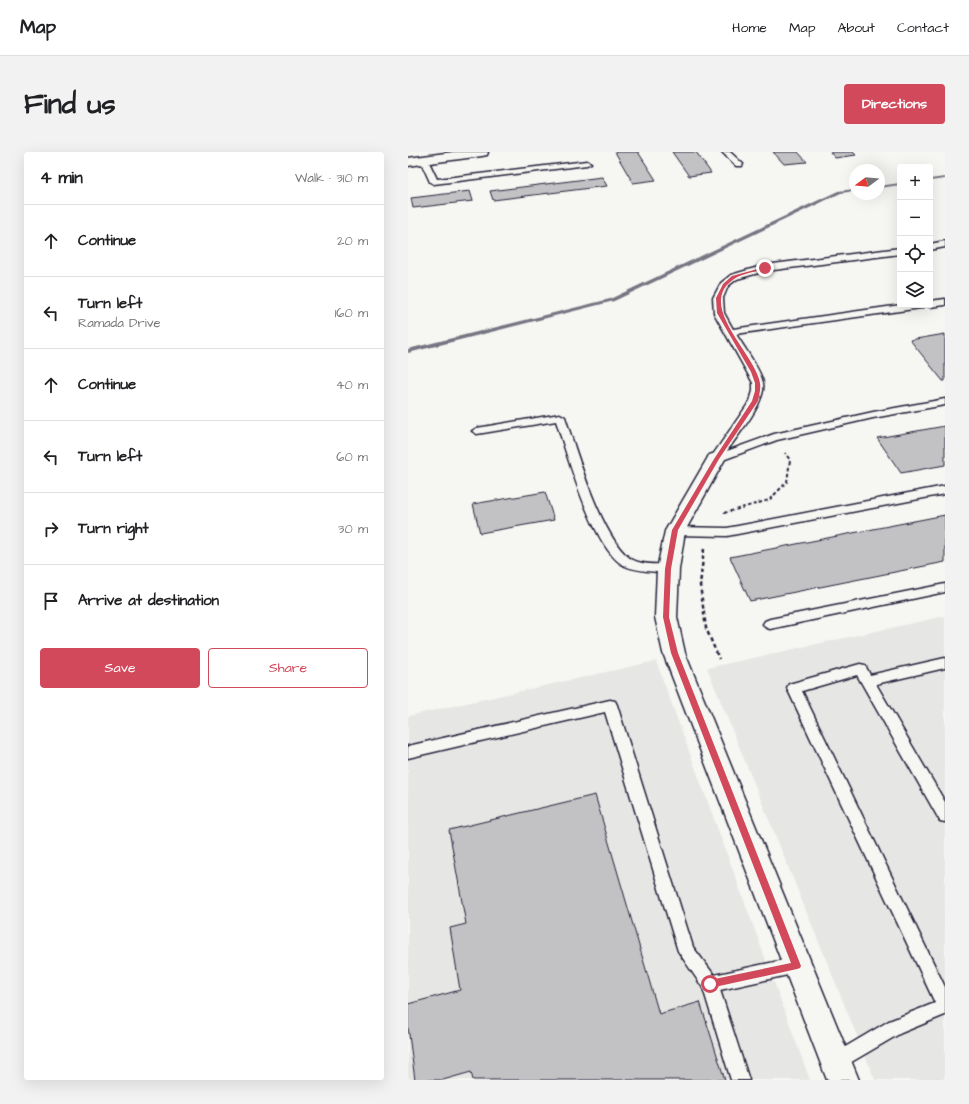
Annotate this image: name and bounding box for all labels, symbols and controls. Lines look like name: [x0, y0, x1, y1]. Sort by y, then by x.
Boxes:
text: Map: [20, 14, 56, 41]
text: Home: [732, 18, 767, 38]
text: Map: [789, 18, 815, 38]
text: About: [837, 18, 875, 38]
text: Contact: [897, 18, 949, 38]
button: Directions: [844, 84, 945, 124]
text: Find us: [24, 85, 115, 124]
north arrow: [849, 164, 885, 200]
map controls: [897, 164, 933, 308]
button: +: [897, 164, 933, 200]
text: 4 min: [40, 166, 83, 190]
text: Walk · 310 m: [295, 169, 368, 187]
button: −: [897, 200, 933, 236]
icon: ahead: [40, 230, 62, 252]
text: Continue: [78, 230, 136, 251]
text: 20 m: [337, 232, 368, 250]
button: locate: [897, 236, 933, 272]
route end: [756, 259, 774, 277]
button: layers: [897, 272, 933, 308]
text: Turn left: [78, 293, 142, 314]
icon: left: [40, 302, 62, 324]
text: 160 m: [335, 304, 368, 322]
text: Ramada Drive: [78, 314, 160, 332]
icon: ahead: [40, 374, 62, 396]
text: Continue: [78, 374, 136, 395]
text: 40 m: [336, 376, 368, 394]
icon: left: [40, 446, 62, 468]
text: Turn left: [78, 446, 142, 467]
text: 60 m: [336, 448, 368, 466]
icon: right: [40, 518, 62, 540]
text: Turn right: [78, 518, 149, 539]
text: 30 m: [338, 520, 368, 538]
icon: arrive: [40, 590, 62, 612]
text: Arrive at destination: [78, 590, 219, 611]
button: Save: [40, 648, 200, 688]
button: Share: [208, 648, 368, 688]
route start: [701, 975, 719, 993]

